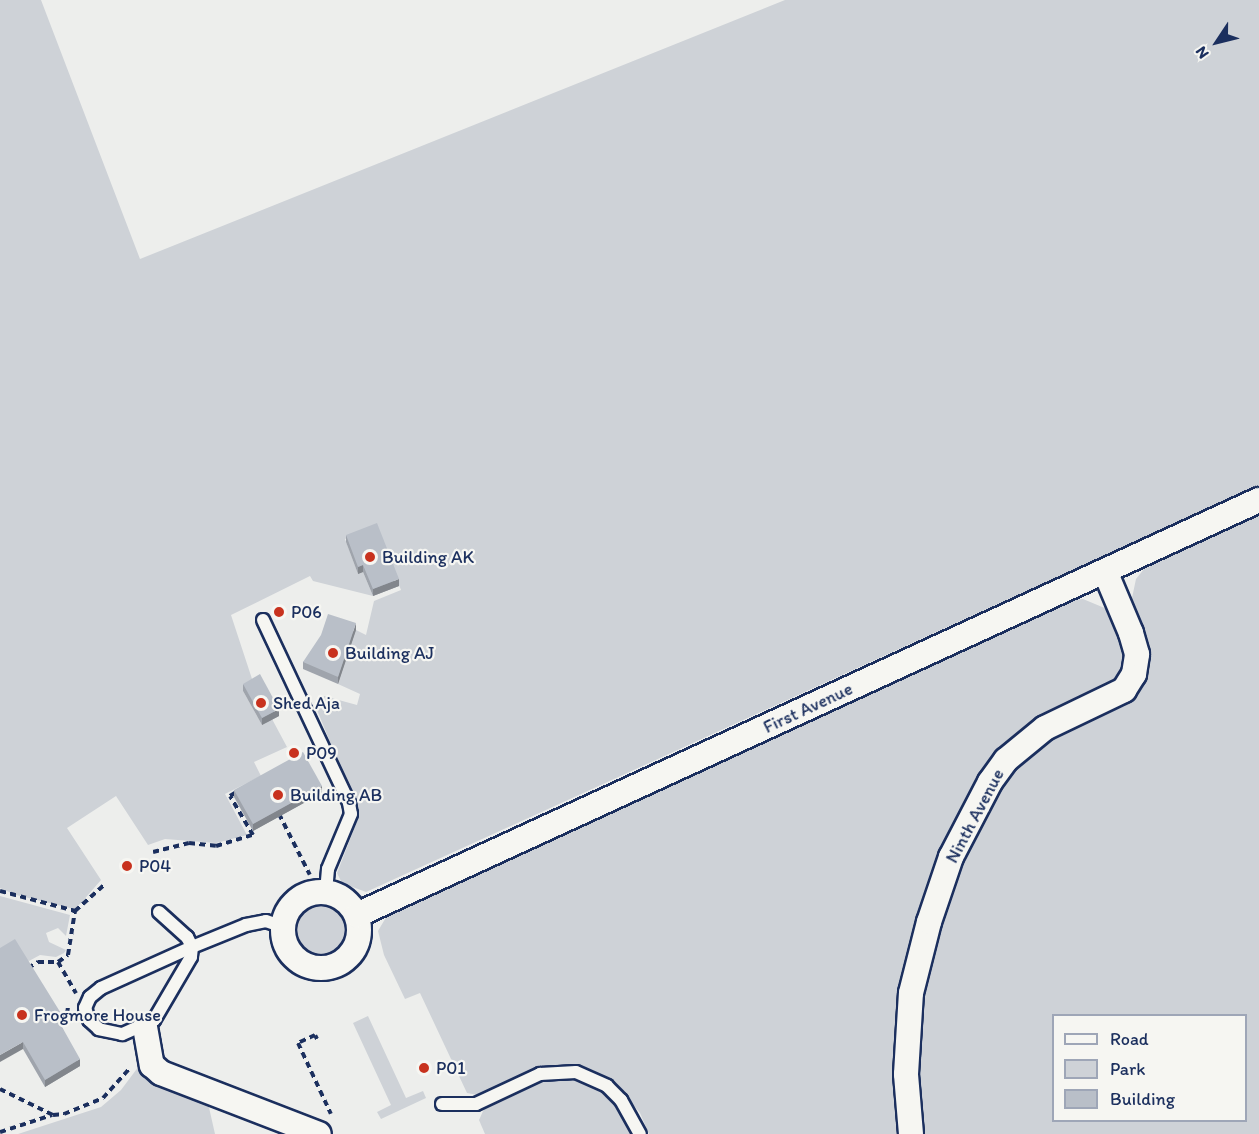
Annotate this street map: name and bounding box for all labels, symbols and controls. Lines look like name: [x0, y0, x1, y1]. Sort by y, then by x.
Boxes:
north arrow: [1187, 12, 1247, 72]
text: N: [1191, 43, 1213, 62]
place label: Building AK: [382, 546, 474, 568]
marker: Building AK: [363, 550, 377, 564]
place label: P06: [291, 601, 322, 623]
marker: P06: [272, 605, 286, 619]
place label: Building AJ: [345, 642, 434, 664]
marker: Building AJ: [326, 646, 340, 660]
street label: First Avenue: [760, 678, 856, 738]
place label: Shed Aja: [273, 692, 340, 714]
marker: Shed Aja: [254, 696, 268, 710]
place label: P09: [306, 742, 337, 764]
marker: P09: [287, 746, 301, 760]
street label: Ninth Avenue: [941, 765, 1009, 867]
place label: Building AB: [290, 784, 382, 806]
marker: Building AB: [271, 788, 285, 802]
place label: P04: [139, 855, 171, 877]
marker: P04: [120, 859, 134, 873]
place label: Frogmore House: [34, 1004, 161, 1026]
marker: Frogmore House: [15, 1008, 29, 1022]
legend: [1052, 1014, 1247, 1122]
text: Road: [1110, 1028, 1149, 1050]
place label: P01: [436, 1057, 466, 1079]
text: Park: [1110, 1058, 1145, 1080]
marker: P01: [417, 1061, 431, 1075]
text: Building: [1110, 1088, 1175, 1110]

